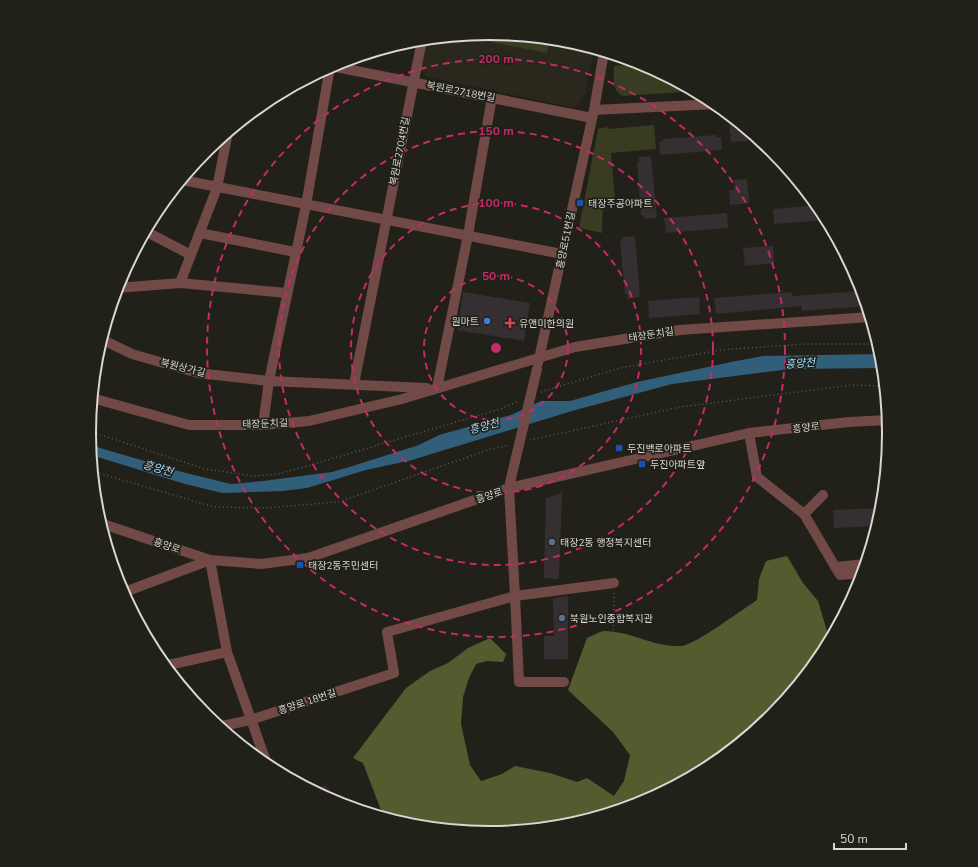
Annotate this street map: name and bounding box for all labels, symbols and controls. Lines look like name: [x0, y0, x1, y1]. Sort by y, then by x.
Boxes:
text: 200 m: [478, 51, 514, 67]
street label: 북원로2718번길: [425, 78, 497, 106]
street label: 북원로2704번길: [386, 115, 414, 187]
text: 150 m: [478, 123, 514, 139]
text: 100 m: [478, 195, 514, 211]
place label: 태장주공아파트: [588, 197, 652, 211]
marker: 태장주공아파트: [575, 198, 585, 208]
street label: 흥양로51번길: [553, 210, 579, 270]
text: 50 m: [482, 268, 510, 284]
place label: 원마트: [451, 315, 479, 329]
marker: 원마트: [482, 316, 492, 326]
marker: 유앤미한의원: [504, 317, 516, 329]
place label: 유앤미한의원: [519, 317, 574, 331]
street label: 태장둔치길: [627, 324, 675, 345]
centre of rings: [489, 341, 503, 355]
water label: 흥양천: [784, 355, 818, 372]
street label: 북원상가길: [159, 356, 207, 380]
water label: 흥양천: [468, 415, 503, 438]
street label: 태장둔치길: [242, 416, 288, 432]
street label: 흥양로: [792, 419, 821, 437]
place label: 두진백로아파트: [627, 442, 691, 456]
marker: 두진백로아파트: [614, 443, 624, 453]
water label: 흥양천: [141, 457, 176, 480]
place label: 두진아파트앞: [650, 458, 705, 472]
marker: 두진아파트앞: [637, 459, 647, 469]
street label: 흥양로: [474, 485, 505, 507]
street label: 흥양로: [151, 535, 182, 557]
place label: 태장2동 행정복지센터: [560, 536, 651, 550]
marker: 태장2동 행정복지센터: [547, 537, 557, 547]
place label: 태장2동주민센터: [308, 559, 378, 573]
marker: 태장2동주민센터: [295, 560, 305, 570]
place label: 북원노인종합복지관: [570, 612, 654, 626]
marker: 북원노인종합복지관: [557, 613, 567, 623]
street label: 흥양로 18번길: [276, 686, 338, 718]
scale bar: [834, 825, 906, 851]
text: 50 m: [840, 831, 868, 847]

